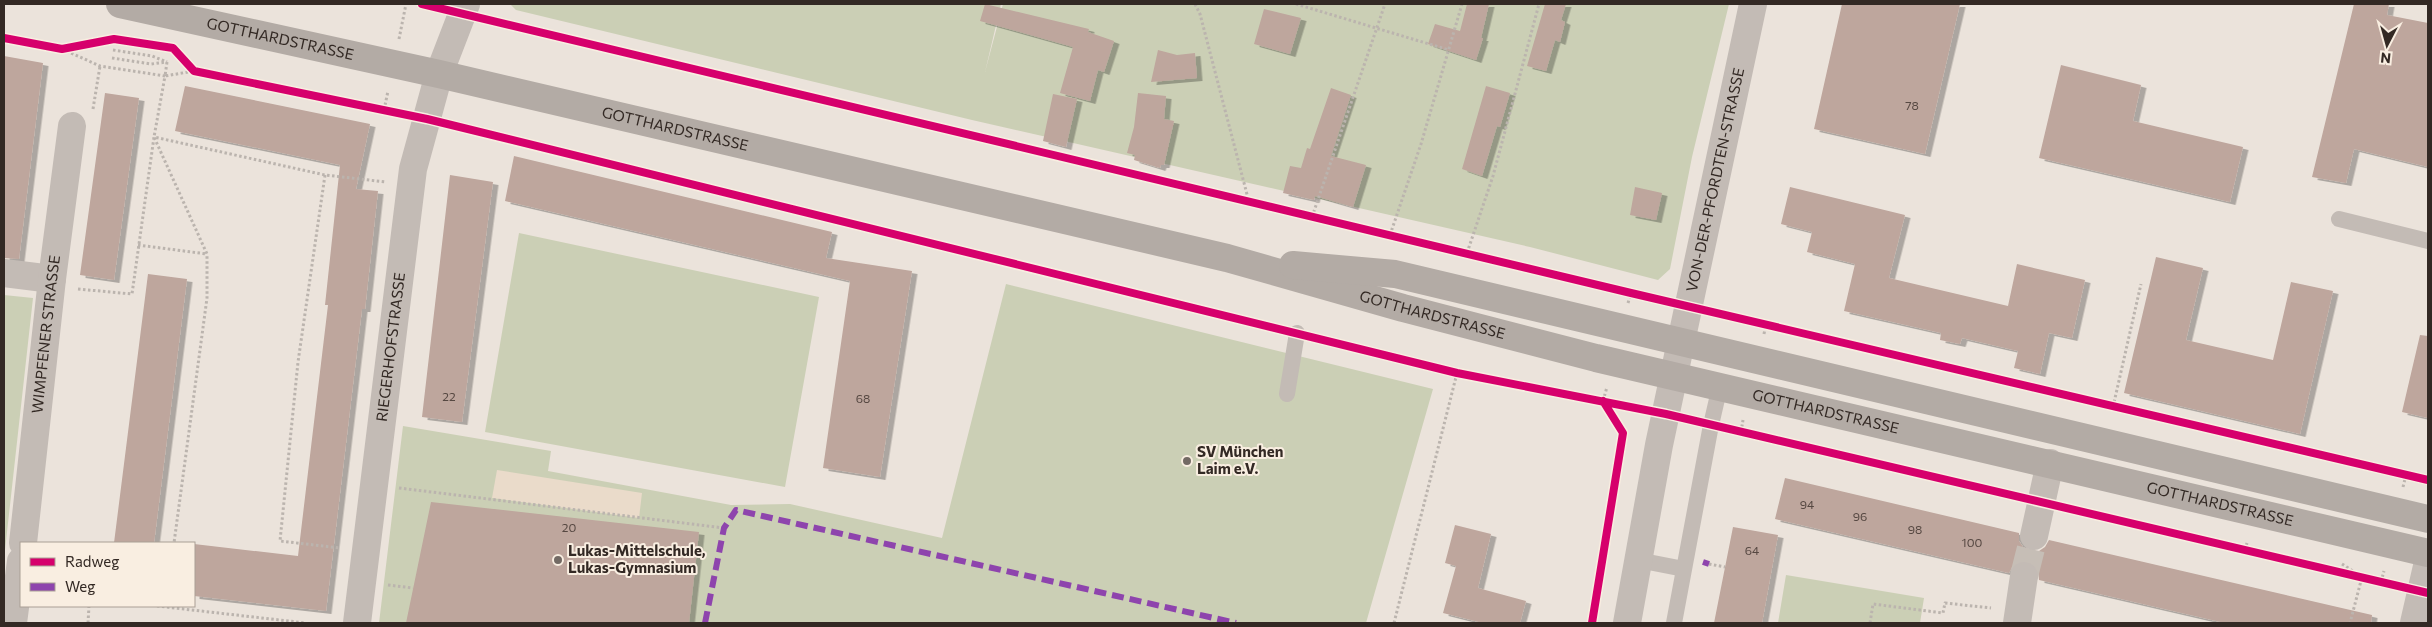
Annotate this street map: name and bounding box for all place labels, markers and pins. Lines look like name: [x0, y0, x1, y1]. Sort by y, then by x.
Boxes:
place label: SV München Laim e.V.: [1197, 442, 1283, 477]
marker: SV München Laim e.V.: [1181, 455, 1193, 467]
place label: Lukas-Mittelschule, Lukas-Gymnasium: [568, 541, 706, 576]
marker: Lukas-Mittelschule, Lukas-Gymnasium: [552, 554, 564, 566]

